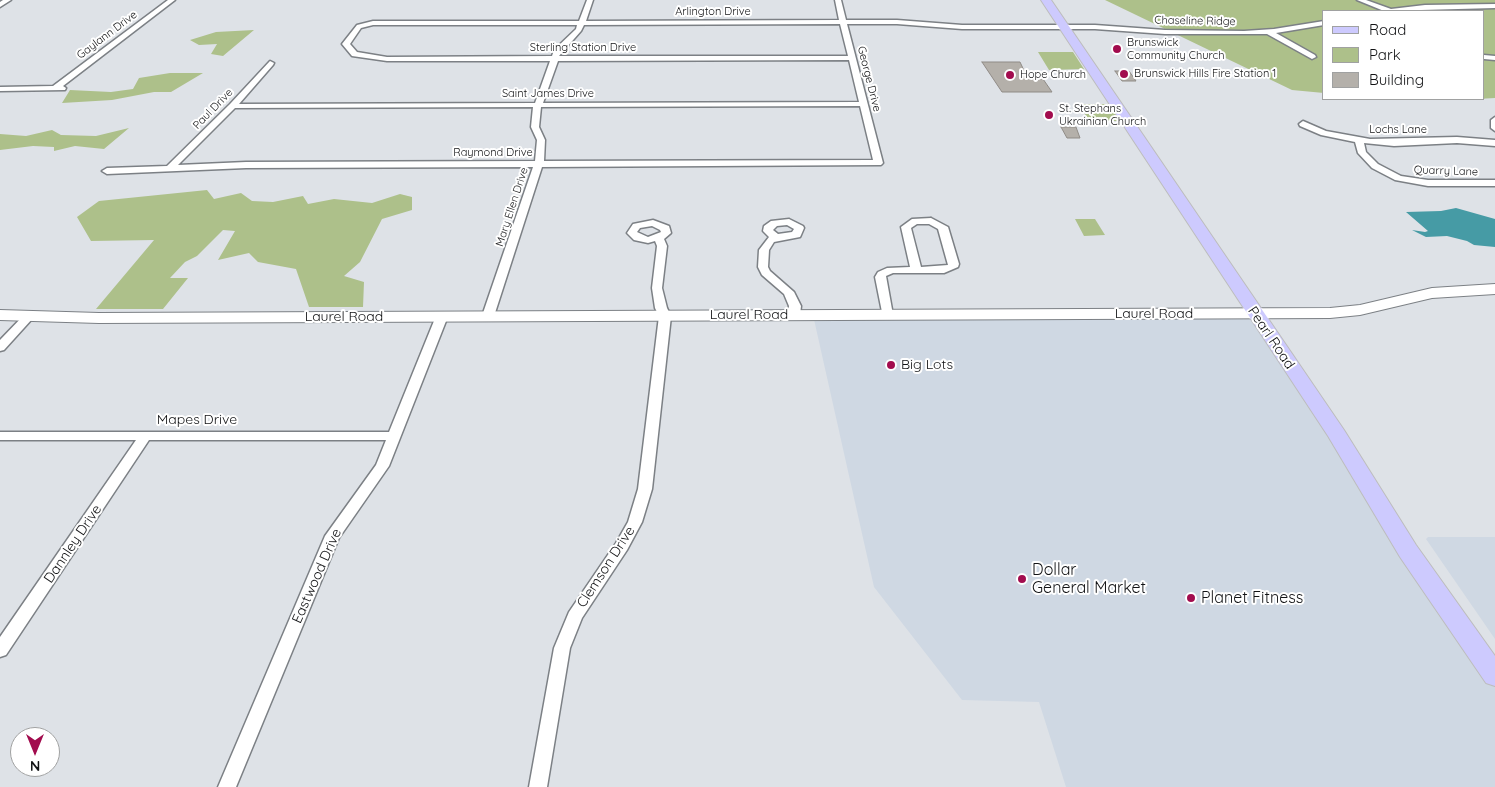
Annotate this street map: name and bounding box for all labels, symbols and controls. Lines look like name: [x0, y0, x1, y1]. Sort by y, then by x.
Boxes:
street label: Arlington Drive: [675, 5, 751, 19]
street label: Gaylann Drive: [74, 8, 140, 62]
legend: [1322, 10, 1485, 100]
street label: Chaseline Ridge: [1154, 14, 1236, 28]
text: Road: [1369, 20, 1406, 39]
place label: Brunswick Community Church: [1127, 36, 1224, 62]
street label: Sterling Station Drive: [530, 41, 636, 55]
marker: Brunswick Community Church: [1111, 43, 1123, 55]
street label: George Drive: [855, 45, 883, 113]
text: Park: [1369, 45, 1401, 64]
place label: Brunswick Hills Fire Station 1: [1134, 67, 1276, 81]
place label: Hope Church: [1020, 68, 1086, 82]
marker: Brunswick Hills Fire Station 1: [1118, 68, 1130, 80]
marker: Hope Church: [1004, 69, 1016, 81]
text: Building: [1369, 70, 1424, 89]
street label: Paul Drive: [190, 86, 236, 132]
street label: Saint James Drive: [502, 87, 594, 101]
place label: St. Stephans Ukrainian Church: [1059, 102, 1146, 128]
marker: St. Stephans Ukrainian Church: [1043, 109, 1055, 121]
street label: Lochs Lane: [1369, 123, 1427, 137]
street label: Raymond Drive: [453, 146, 533, 160]
street label: Quarry Lane: [1414, 163, 1478, 179]
street label: Mary Ellen Drive: [493, 166, 531, 248]
street label: Pearl Road: [1244, 304, 1298, 372]
street label: Laurel Road: [1115, 306, 1193, 322]
street label: Laurel Road: [710, 307, 788, 323]
street label: Laurel Road: [305, 309, 383, 325]
place label: Big Lots: [901, 357, 953, 373]
marker: Big Lots: [885, 359, 897, 371]
street label: Mapes Drive: [157, 412, 237, 428]
street label: Dannley Drive: [41, 502, 105, 586]
street label: Clemson Drive: [573, 523, 639, 611]
street label: Eastwood Drive: [289, 526, 345, 626]
place label: Dollar General Market: [1032, 560, 1146, 598]
marker: Dollar General Market: [1016, 573, 1028, 585]
place label: Planet Fitness: [1201, 588, 1303, 608]
marker: Planet Fitness: [1185, 592, 1197, 604]
north arrow: [10, 727, 60, 777]
text: N: [30, 757, 40, 775]

